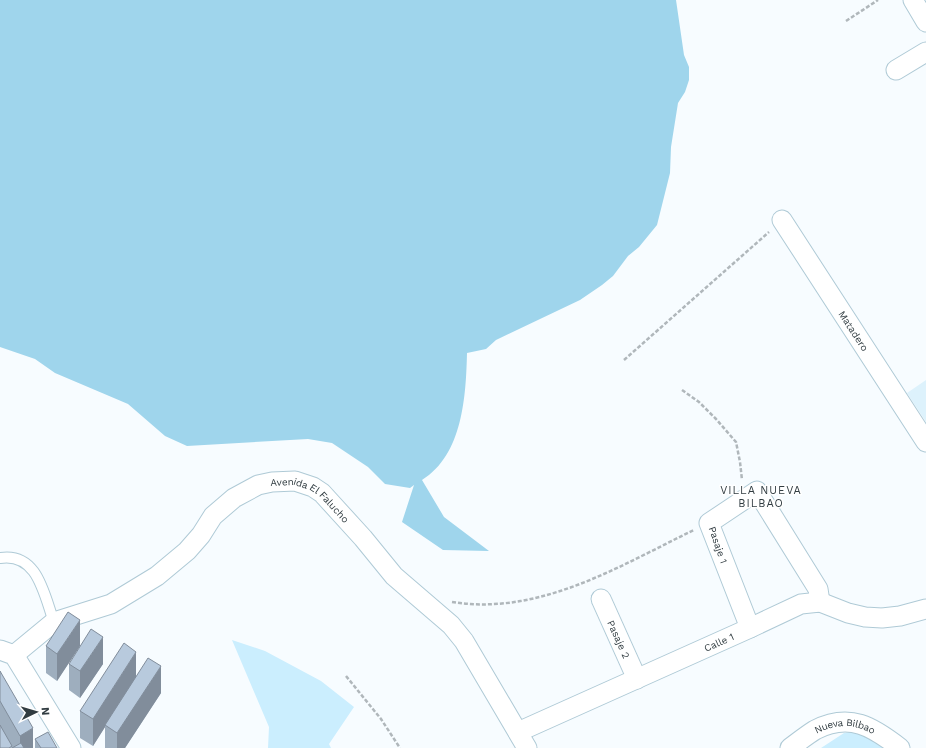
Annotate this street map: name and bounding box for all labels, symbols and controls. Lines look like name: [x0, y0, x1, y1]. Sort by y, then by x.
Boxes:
street label: Matadero: [837, 309, 871, 353]
street label: Avenida El Falucho: [270, 475, 351, 525]
district label: VILLA NUEVA BILBAO: [720, 484, 802, 510]
street label: Pasaje 1: [707, 525, 729, 565]
street label: Pasaje 2: [606, 618, 632, 660]
street label: Calle 1: [702, 631, 735, 653]
north arrow: [16, 692, 56, 732]
text: N: [39, 707, 52, 716]
street label: Nueva Bilbao: [812, 716, 877, 735]

